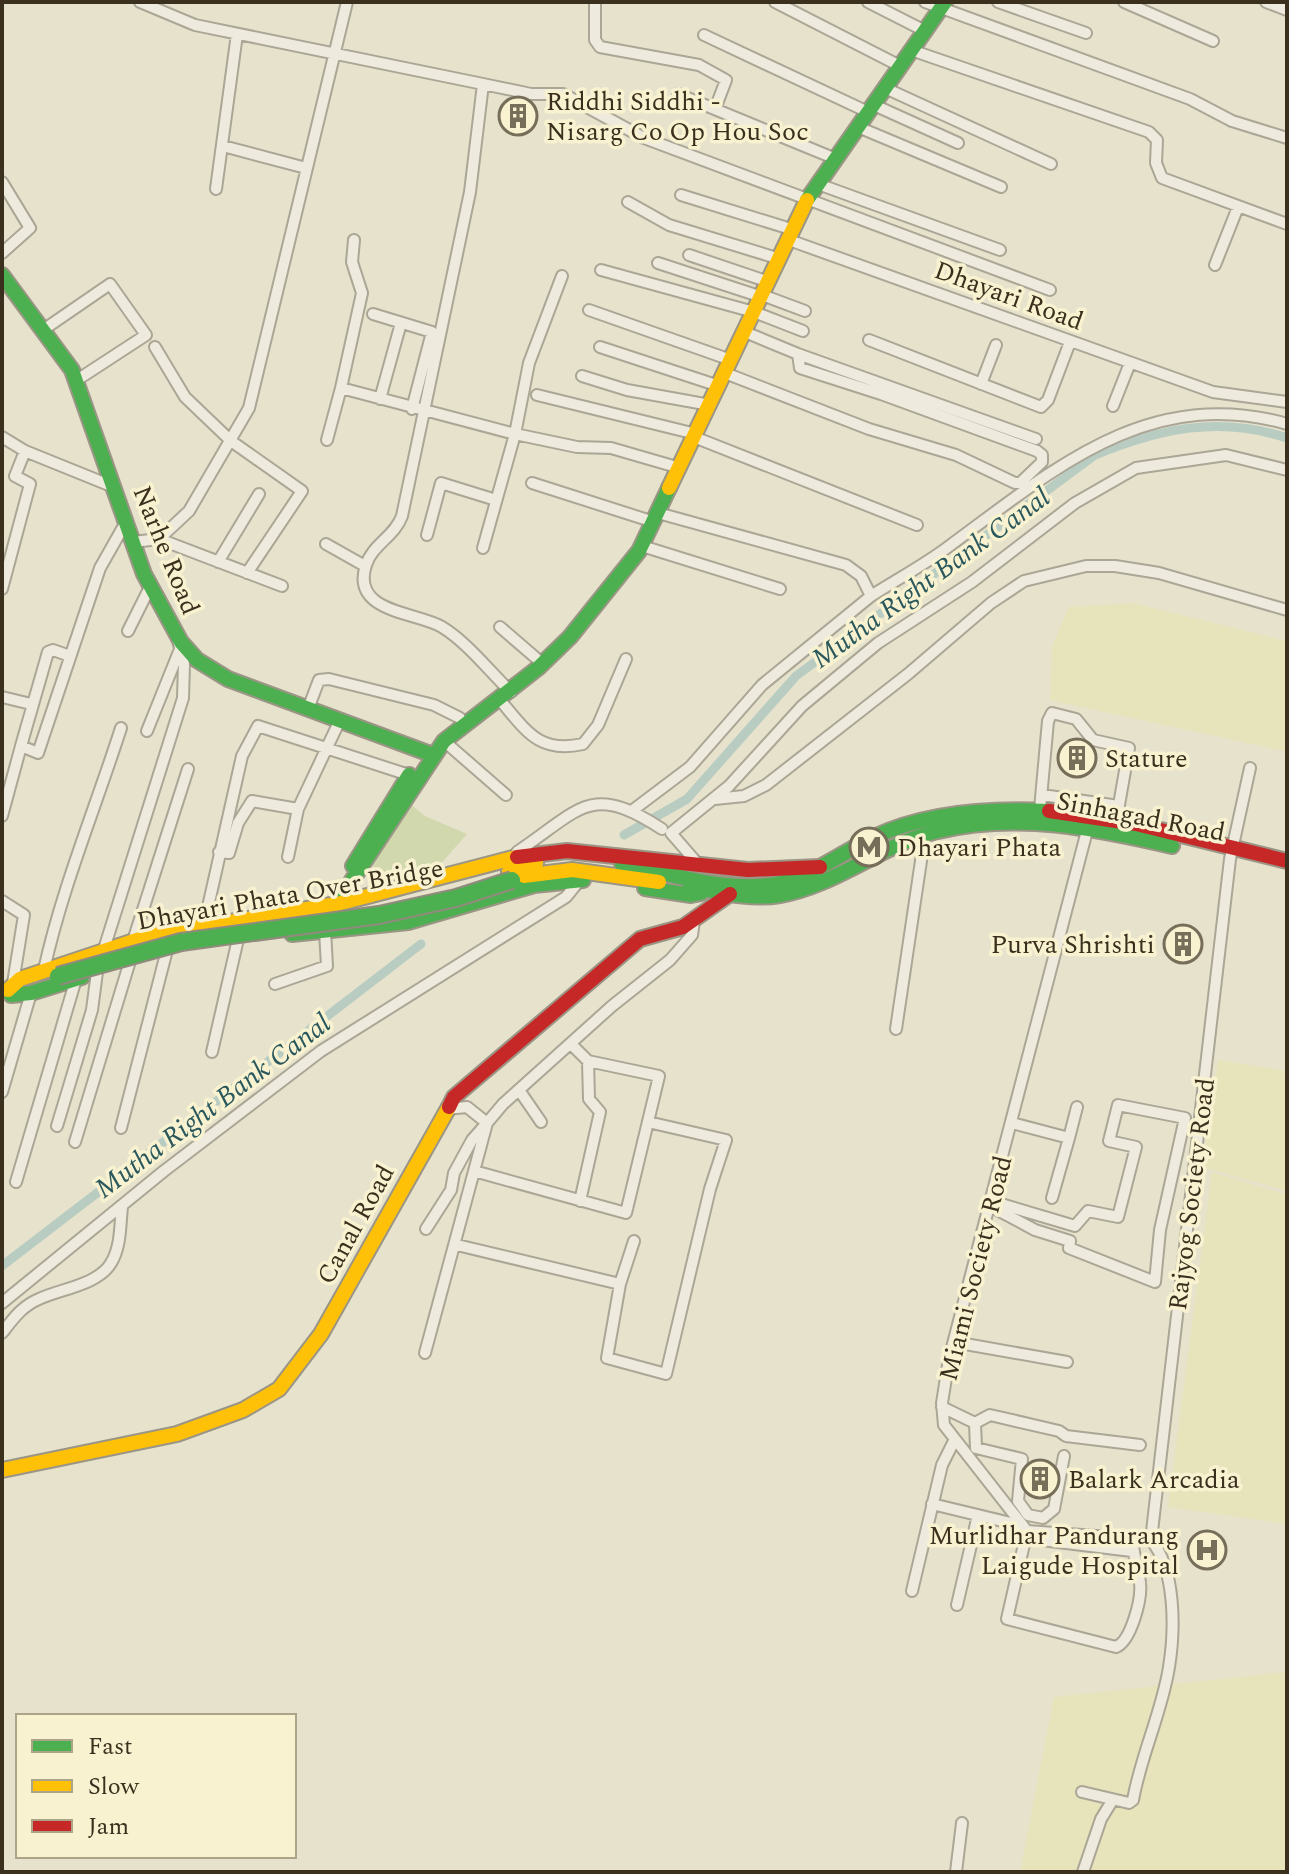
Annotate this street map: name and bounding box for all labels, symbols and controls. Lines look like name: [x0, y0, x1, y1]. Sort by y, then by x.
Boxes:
place label: Riddhi Siddhi - Nisarg Co Op Hou Soc: [546, 82, 809, 152]
building icon: Riddhi Siddhi - Nisarg Co Op Hou Soc: [497, 95, 539, 137]
street label: Dhayari Road: [928, 250, 1089, 341]
water label: Mutha Right Bank Canal: [802, 477, 1059, 680]
street label: Narhe Road: [122, 480, 210, 621]
building icon: Stature: [1056, 737, 1098, 779]
place label: Stature: [1105, 739, 1188, 779]
street label: Sinhagad Road: [1053, 781, 1229, 853]
metro station icon: Dhayari Phata: [848, 826, 890, 868]
place label: Dhayari Phata: [897, 828, 1061, 868]
street label: Dhayari Phata Over Bridge: [134, 848, 447, 942]
building icon: Purva Shrishti: [1162, 923, 1204, 965]
place label: Purva Shrishti: [991, 925, 1155, 965]
water label: Mutha Right Bank Canal: [86, 1003, 340, 1210]
street label: Rajyog Society Road: [1158, 1076, 1226, 1313]
street label: Miami Society Road: [929, 1151, 1023, 1385]
street label: Canal Road: [306, 1157, 405, 1292]
building icon: Balark Arcadia: [1019, 1458, 1061, 1500]
place label: Balark Arcadia: [1068, 1460, 1240, 1500]
place label: Murlidhar Pandurang Laigude Hospital: [929, 1516, 1179, 1586]
hospital icon: Murlidhar Pandurang Laigude Hospital: [1186, 1529, 1228, 1571]
legend: [16, 1714, 296, 1858]
text: Fast: [88, 1729, 133, 1765]
text: Slow: [88, 1769, 140, 1805]
text: Jam: [88, 1809, 129, 1845]

